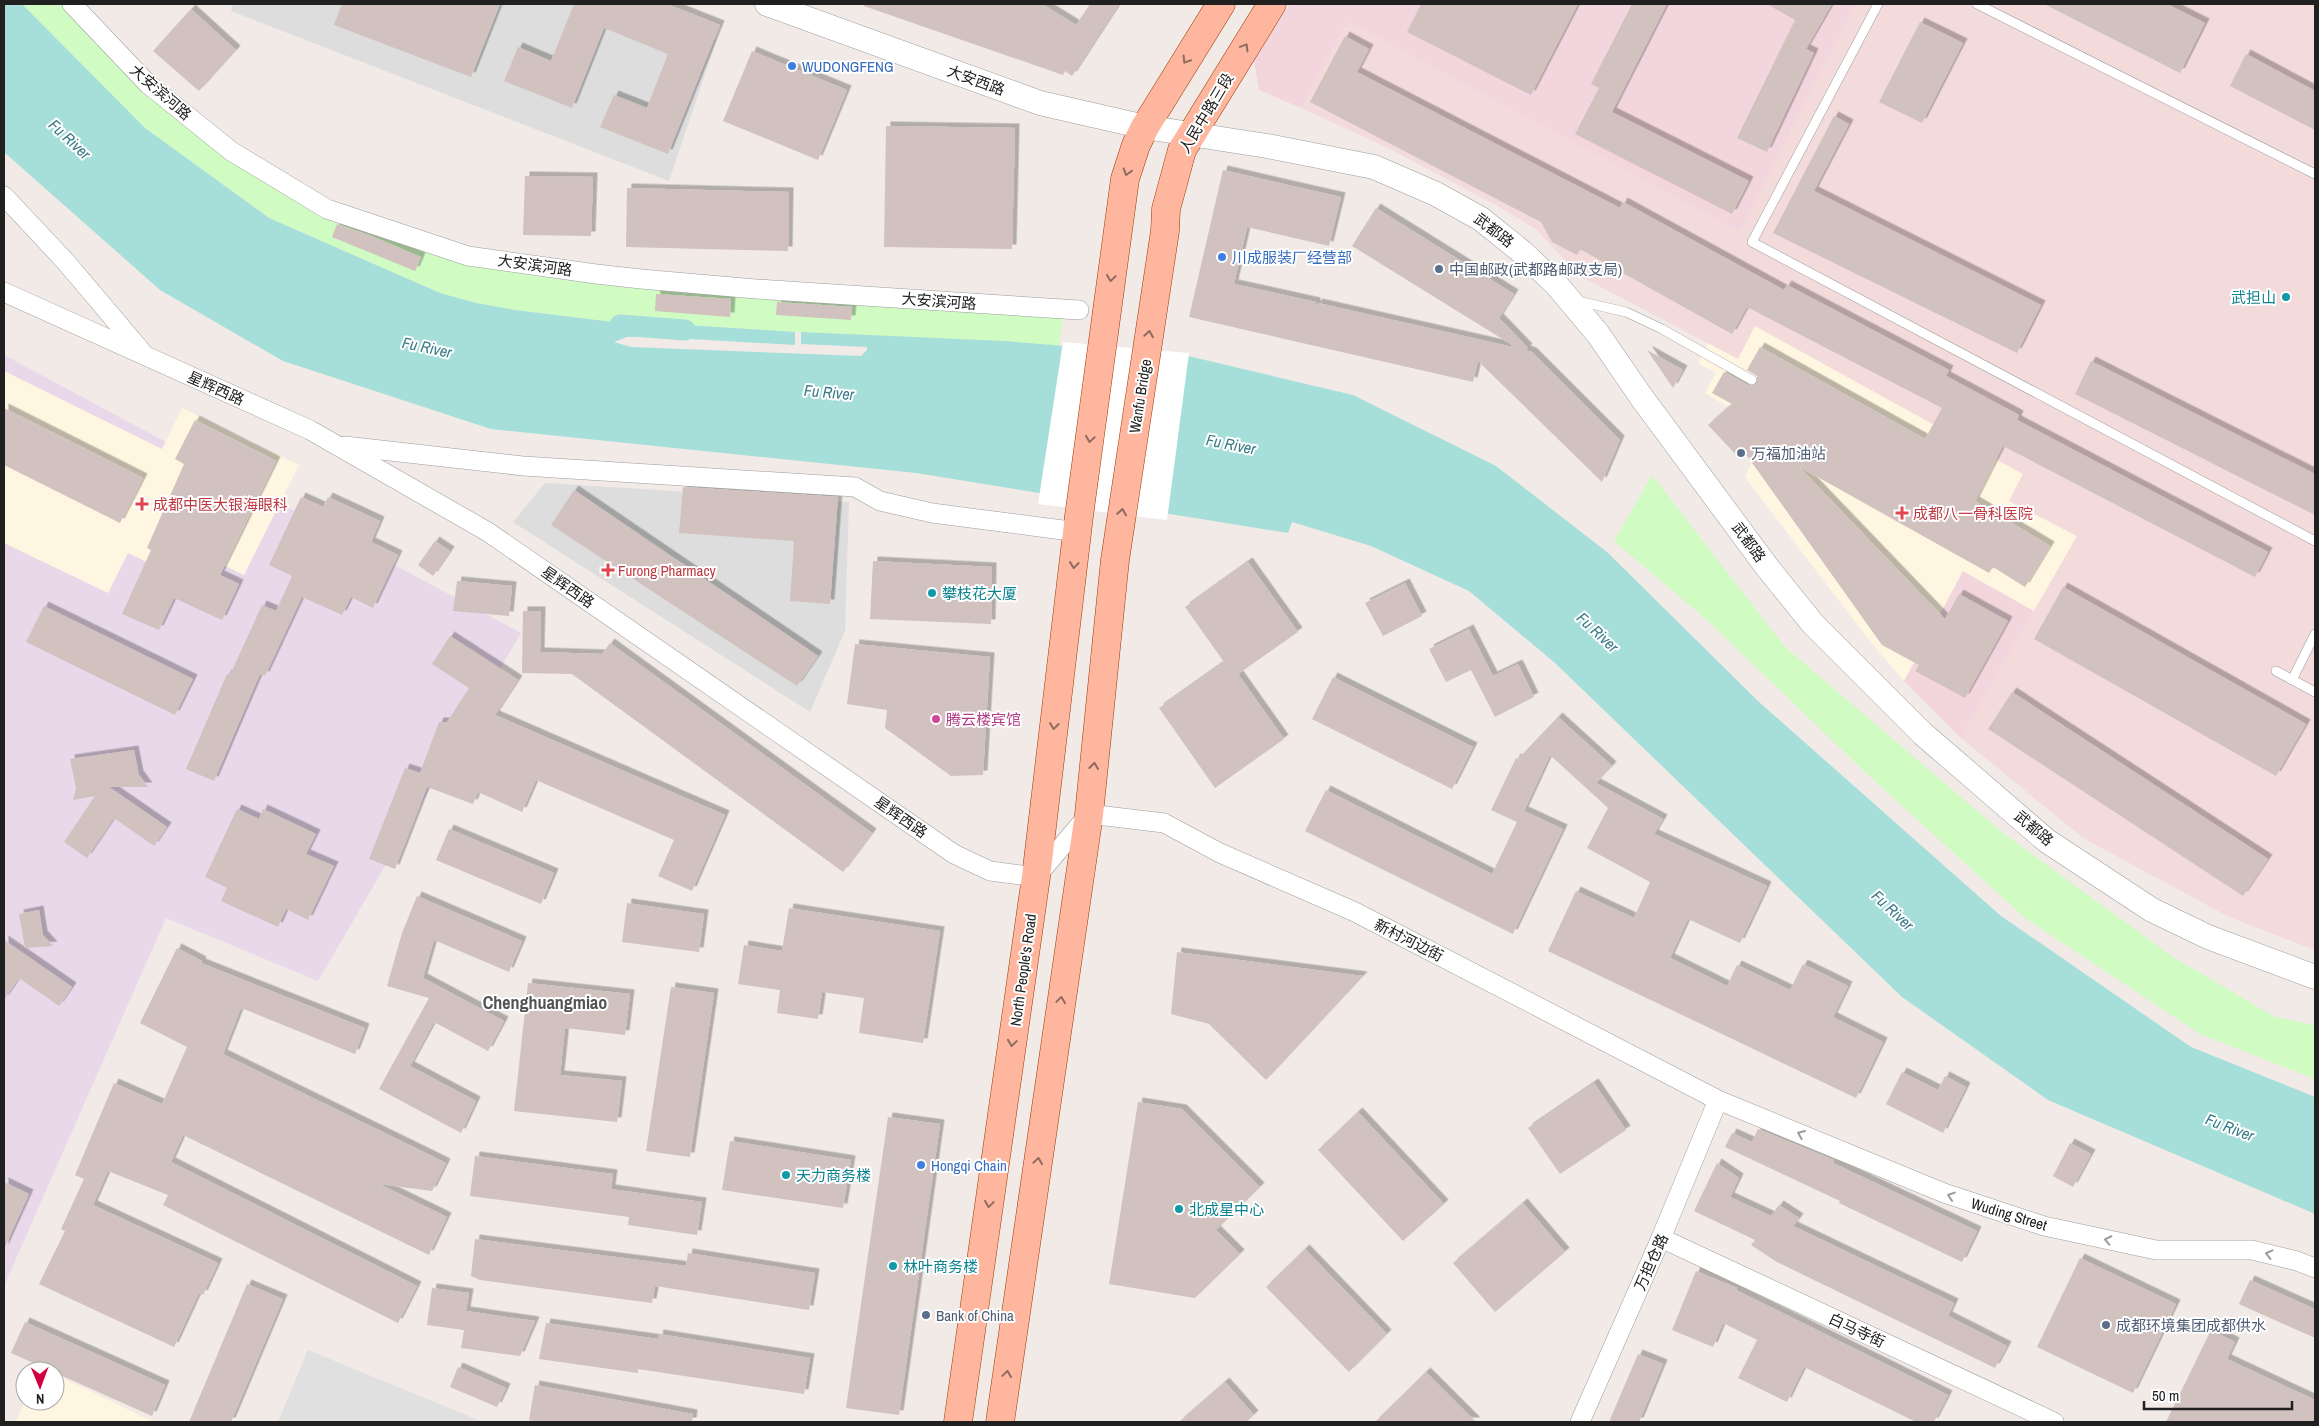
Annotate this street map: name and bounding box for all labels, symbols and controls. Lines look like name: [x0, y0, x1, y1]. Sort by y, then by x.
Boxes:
one-way arrow: [1239, 44, 1249, 53]
one-way arrow: [1183, 54, 1192, 63]
place label: WUDONGFENG: [802, 56, 894, 77]
street label: 大安滨河路: [126, 59, 196, 125]
marker: WUDONGFENG: [786, 60, 798, 72]
street label: 大安西路: [944, 60, 1008, 100]
street label: 人民中路三段: [1174, 69, 1238, 157]
water label: Fu River: [44, 114, 96, 165]
one-way arrow: [1123, 167, 1133, 175]
street label: 武都路: [1470, 208, 1518, 252]
place label: 川成服装厂经营部: [1232, 247, 1352, 268]
street label: 大安滨河路: [496, 249, 574, 281]
marker: 川成服装厂经营部: [1216, 251, 1228, 263]
place label: 中国邮政(武都路邮政支局): [1449, 259, 1622, 280]
marker: 中国邮政(武都路邮政支局): [1433, 263, 1445, 275]
one-way arrow: [1106, 274, 1117, 282]
place label: 武担山: [2231, 287, 2276, 308]
street label: 大安滨河路: [901, 288, 977, 314]
marker: 武担山: [2280, 291, 2292, 303]
one-way arrow: [1143, 330, 1154, 338]
water label: Fu River: [400, 331, 455, 363]
street label: Wanfu Bridge: [1124, 357, 1156, 435]
street label: 星辉西路: [184, 366, 248, 410]
water label: Fu River: [803, 379, 856, 405]
water label: Fu River: [1204, 428, 1258, 460]
one-way arrow: [1085, 435, 1095, 443]
place label: 万福加油站: [1751, 443, 1826, 464]
marker: 万福加油站: [1735, 447, 1747, 459]
place label: 成都中医大银海眼科: [153, 494, 288, 515]
marker: 成都中医大银海眼科: [135, 497, 149, 511]
place label: 成都八一骨科医院: [1913, 503, 2033, 524]
marker: 成都八一骨科医院: [1895, 506, 1909, 520]
one-way arrow: [1117, 508, 1127, 516]
street label: 武都路: [1727, 518, 1771, 566]
place label: Furong Pharmacy: [618, 560, 717, 581]
street label: 星辉西路: [537, 561, 599, 613]
one-way arrow: [1069, 561, 1080, 569]
marker: Furong Pharmacy: [602, 564, 614, 576]
place label: 攀枝花大厦: [942, 583, 1017, 604]
marker: 攀枝花大厦: [926, 587, 938, 599]
water label: Fu River: [1572, 607, 1624, 658]
place label: 腾云楼宾馆: [946, 709, 1021, 730]
marker: 腾云楼宾馆: [930, 713, 942, 725]
one-way arrow: [1049, 723, 1060, 731]
one-way arrow: [1088, 761, 1099, 769]
street label: 星辉西路: [870, 791, 932, 843]
street label: 武都路: [2010, 805, 2058, 851]
water label: Fu River: [1867, 885, 1919, 936]
street label: North People's Road: [1005, 913, 1041, 1027]
street label: 新村河边街: [1371, 914, 1447, 966]
district label: Chenghuangmiao: [483, 990, 607, 1015]
one-way arrow: [1055, 996, 1066, 1004]
one-way arrow: [1008, 1039, 1018, 1048]
water label: Fu River: [2203, 1108, 2258, 1147]
one-way arrow: [1797, 1130, 1806, 1141]
place label: Hongqi Chain: [931, 1155, 1007, 1176]
one-way arrow: [1032, 1157, 1042, 1166]
marker: Hongqi Chain: [915, 1159, 927, 1171]
place label: 天力商务楼: [796, 1165, 871, 1186]
marker: 天力商务楼: [780, 1169, 792, 1181]
one-way arrow: [1948, 1192, 1956, 1202]
street label: Wuding Street: [1968, 1192, 2050, 1236]
place label: 北成星中心: [1189, 1199, 1264, 1220]
one-way arrow: [985, 1200, 995, 1209]
marker: 北成星中心: [1173, 1203, 1185, 1215]
street label: 万担仓路: [1629, 1230, 1673, 1294]
one-way arrow: [2103, 1235, 2112, 1245]
one-way arrow: [2264, 1249, 2273, 1260]
place label: 林叶商务楼: [903, 1256, 978, 1277]
marker: 林叶商务楼: [887, 1260, 899, 1272]
place label: Bank of China: [936, 1305, 1014, 1326]
street label: 白马寺街: [1825, 1308, 1889, 1352]
marker: Bank of China: [920, 1309, 932, 1321]
place label: 成都环境集团成都供水: [2116, 1315, 2266, 1336]
marker: 成都环境集团成都供水: [2100, 1319, 2112, 1331]
north arrow: [15, 1361, 65, 1411]
one-way arrow: [1001, 1370, 1012, 1378]
scale bar: [2144, 1378, 2292, 1410]
text: 50 m: [2152, 1385, 2179, 1406]
text: N: [36, 1390, 45, 1408]

